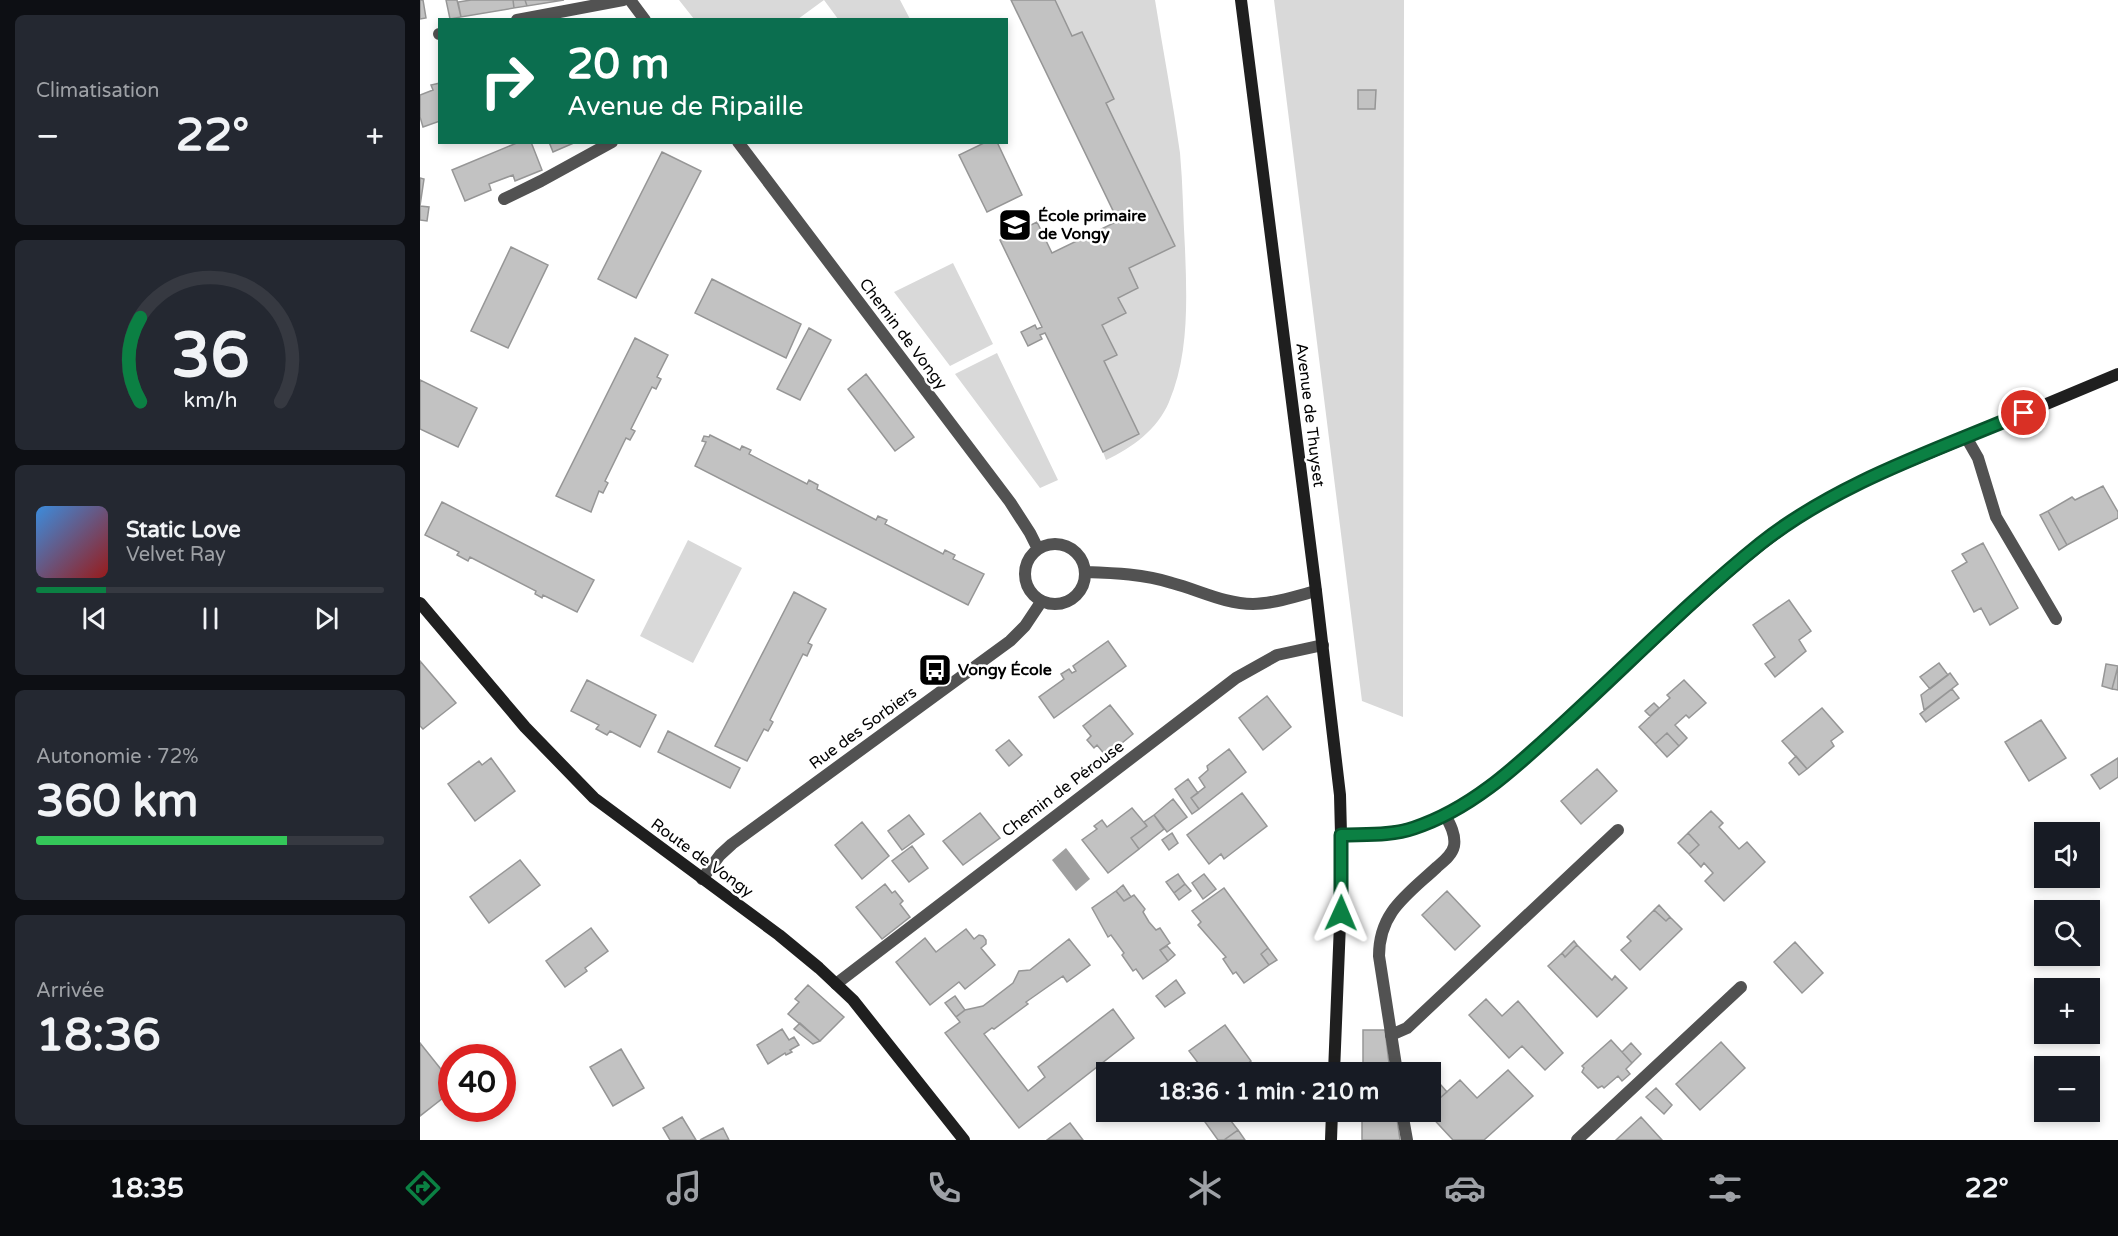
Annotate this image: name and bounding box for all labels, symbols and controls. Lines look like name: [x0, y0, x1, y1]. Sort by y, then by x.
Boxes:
text: 20 m: [567, 39, 669, 90]
icon: right: [468, 42, 546, 120]
text: Climatisation: [36, 79, 159, 103]
text: Avenue de Ripaille: [567, 90, 804, 123]
text: 22°: [176, 109, 249, 163]
text: −: [36, 117, 60, 156]
text: +: [365, 117, 384, 156]
place label: École primaire de Vongy: [1038, 206, 1146, 244]
school or university icon: École primaire de Vongy: [997, 207, 1033, 243]
street label: Chemin de Vongy: [855, 274, 952, 394]
text: 36: [171, 319, 249, 394]
street label: Avenue de Thuyset: [1291, 342, 1329, 488]
text: km/h: [183, 387, 237, 413]
pin: [1998, 387, 2049, 438]
icon: arrive: [2007, 396, 2040, 429]
text: Static Love: [126, 517, 241, 543]
text: Velvet Ray: [126, 543, 226, 567]
icon: previous: [78, 602, 111, 635]
icon: pause: [194, 602, 227, 635]
icon: next: [310, 602, 343, 635]
bus stop icon: Vongy École: [917, 652, 953, 688]
place label: Vongy École: [958, 660, 1052, 680]
street label: Rue des Sorbiers: [805, 682, 921, 774]
street label: Chemin de Pérouse: [998, 737, 1128, 841]
text: Autonomie · 72%: [36, 745, 198, 769]
text: 360 km: [36, 775, 198, 829]
street label: Route de Vongy: [647, 814, 757, 902]
map controls: [2034, 822, 2100, 1122]
button: sound: [2034, 822, 2100, 888]
position arrow: [1309, 881, 1373, 945]
button: search: [2034, 900, 2100, 966]
button: +: [2034, 978, 2100, 1044]
text: Arrivée: [36, 979, 104, 1003]
text: 18:36: [36, 1009, 161, 1063]
speed limit sign: 40: [438, 1044, 516, 1122]
button: −: [2034, 1056, 2100, 1122]
text: 18:36 · 1 min · 210 m: [1158, 1079, 1379, 1105]
icon: directions: [402, 1167, 444, 1209]
icon: music: [663, 1167, 705, 1209]
icon: phone: [923, 1167, 965, 1209]
icon: climate: [1184, 1167, 1226, 1209]
icon: car: [1444, 1167, 1486, 1209]
icon: filters: [1704, 1167, 1746, 1209]
text: 18:35: [109, 1172, 184, 1205]
text: 22°: [1965, 1172, 2009, 1205]

